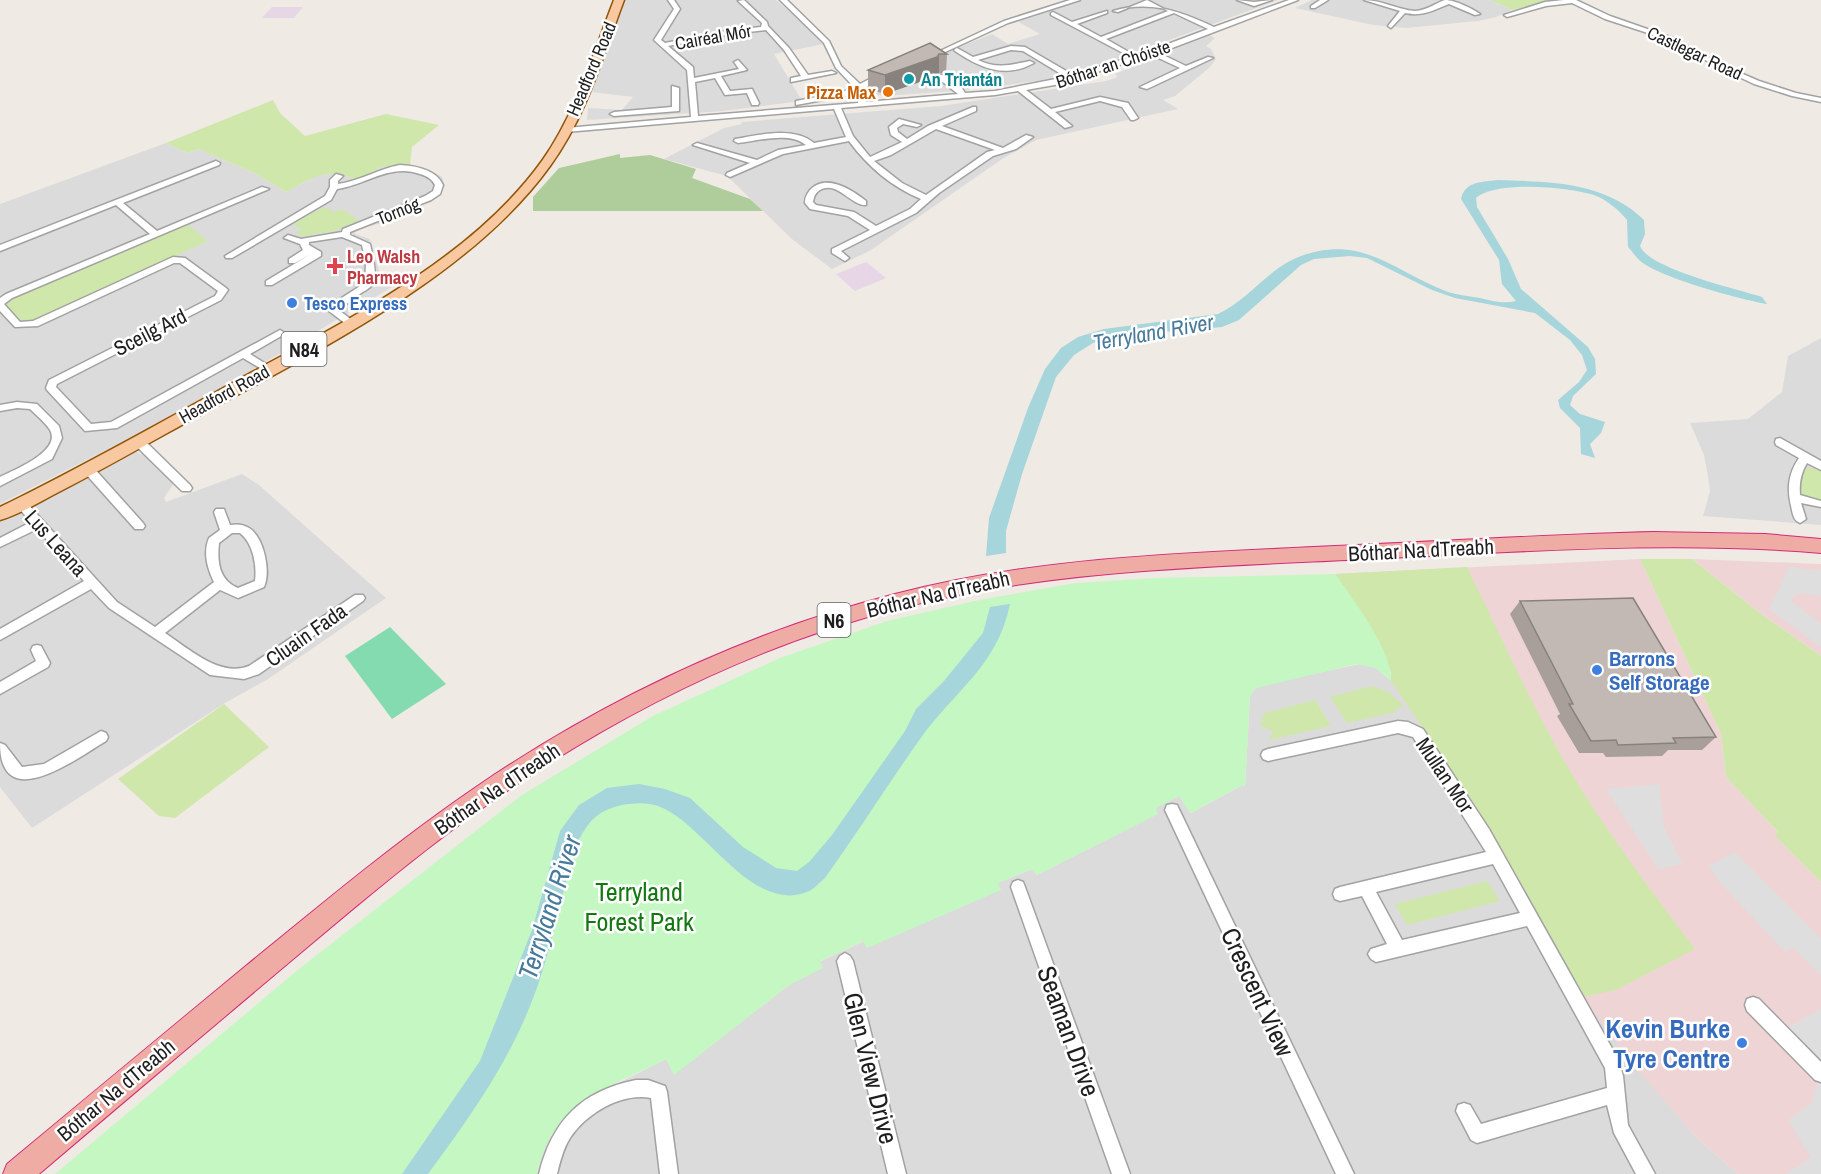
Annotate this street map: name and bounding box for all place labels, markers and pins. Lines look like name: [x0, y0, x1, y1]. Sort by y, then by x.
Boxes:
place label: An Triantán: [921, 67, 1002, 92]
marker: An Triantán: [902, 72, 916, 86]
place label: Pizza Max: [806, 80, 877, 105]
marker: Pizza Max: [881, 85, 895, 99]
place label: Leo Walsh Pharmacy: [347, 244, 420, 290]
marker: Leo Walsh Pharmacy: [328, 259, 342, 273]
place label: Tesco Express: [304, 291, 407, 316]
marker: Tesco Express: [285, 296, 299, 310]
place label: Barrons Self Storage: [1609, 644, 1710, 697]
marker: Barrons Self Storage: [1590, 663, 1604, 677]
place label: Kevin Burke Tyre Centre: [1606, 1011, 1730, 1076]
marker: Kevin Burke Tyre Centre: [1735, 1036, 1749, 1050]

